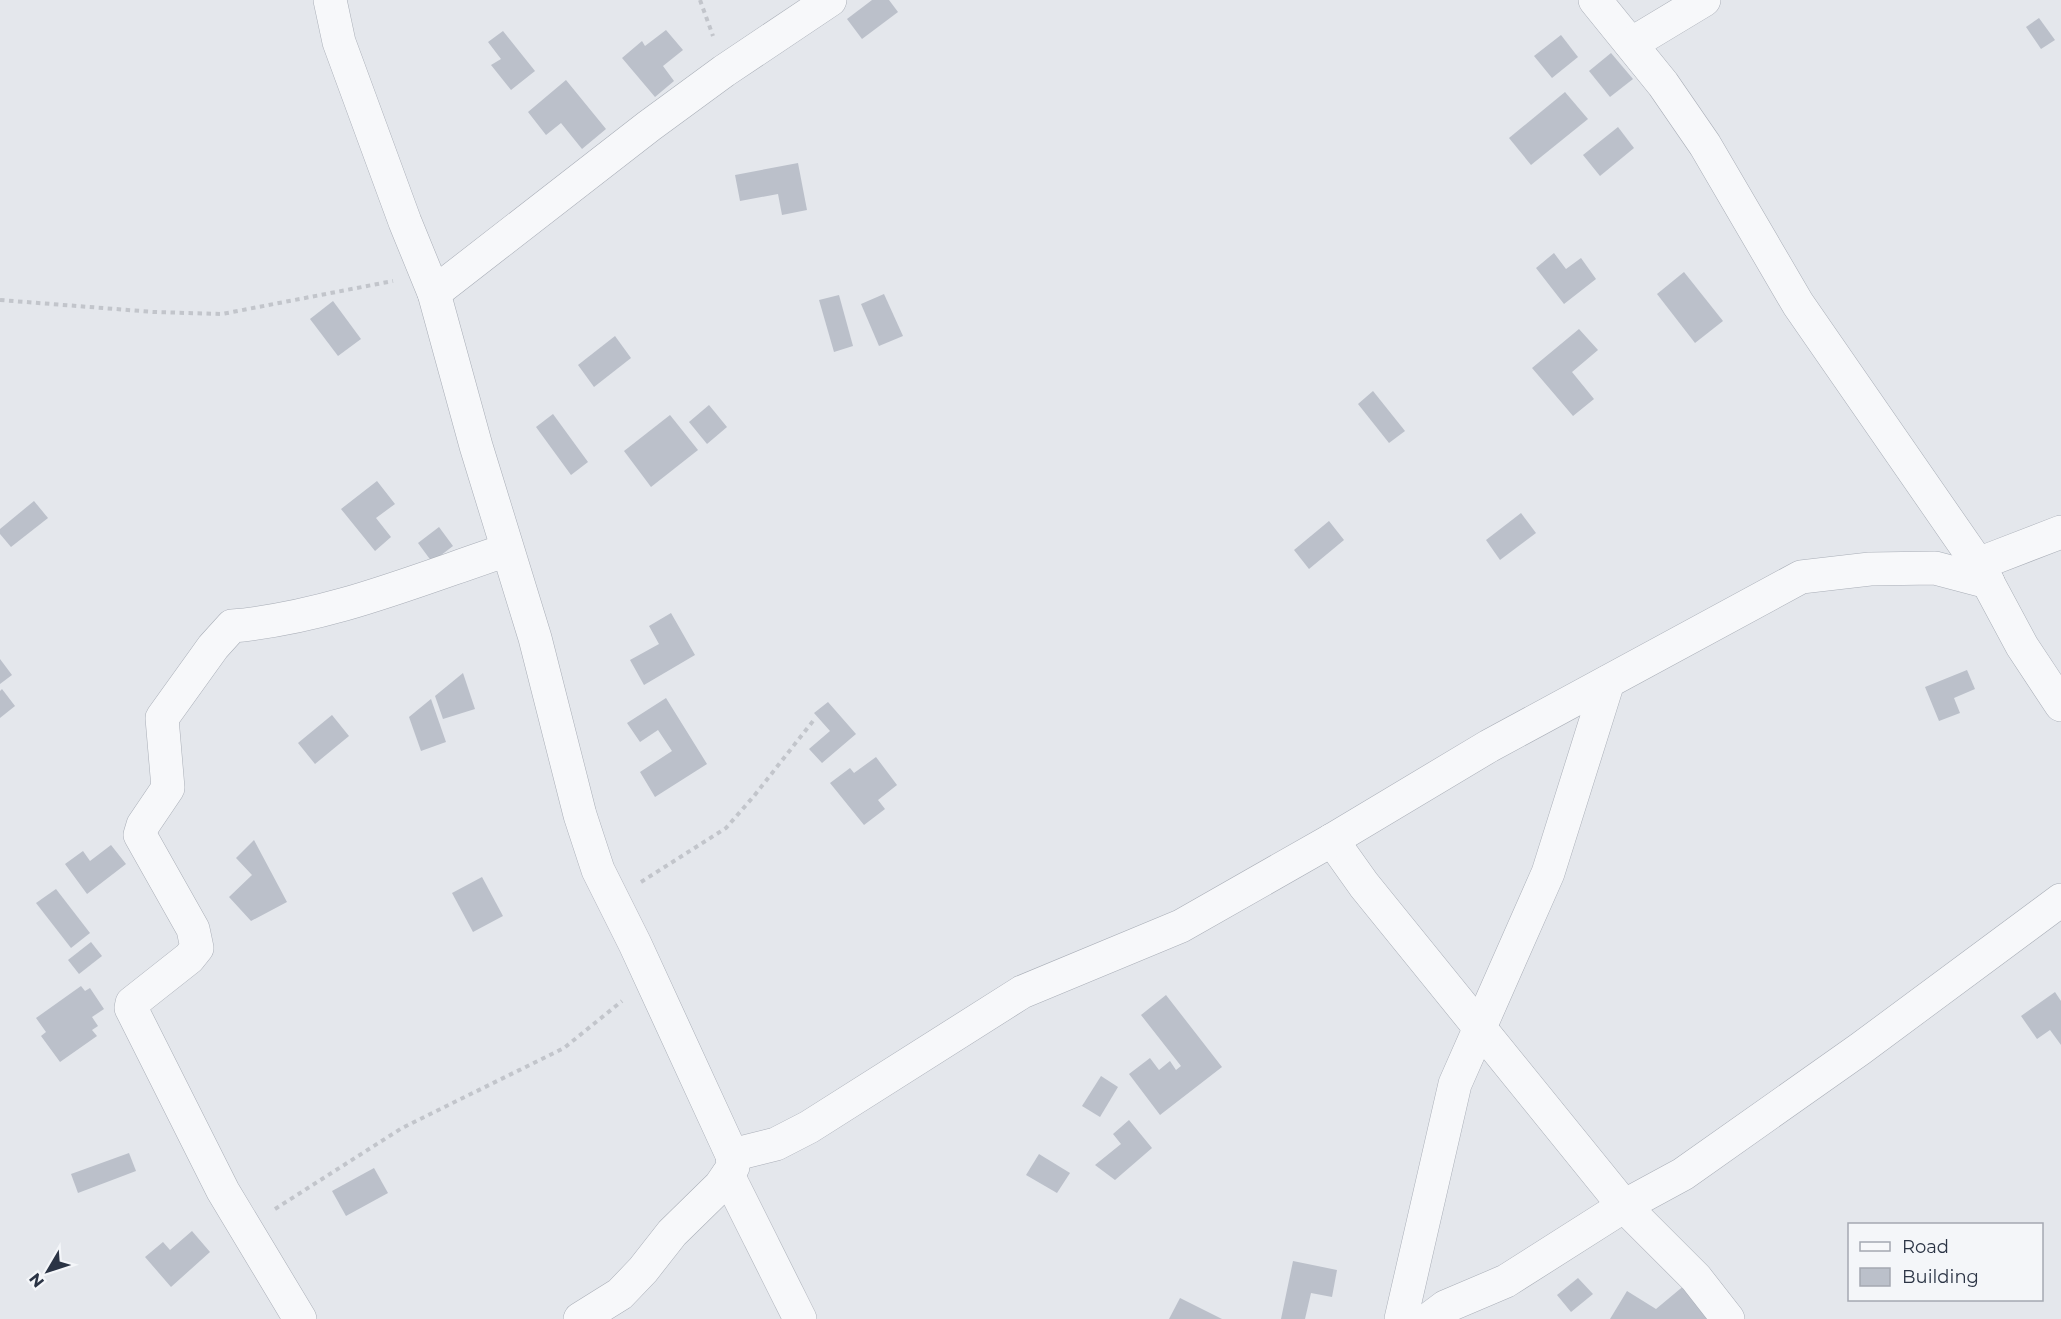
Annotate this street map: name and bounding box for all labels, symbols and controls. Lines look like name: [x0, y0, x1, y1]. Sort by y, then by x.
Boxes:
legend: [1848, 1223, 2043, 1301]
text: Road: [1902, 1236, 1949, 1258]
north arrow: [18, 1241, 78, 1301]
text: Building: [1902, 1266, 1979, 1288]
text: N: [25, 1269, 48, 1291]

